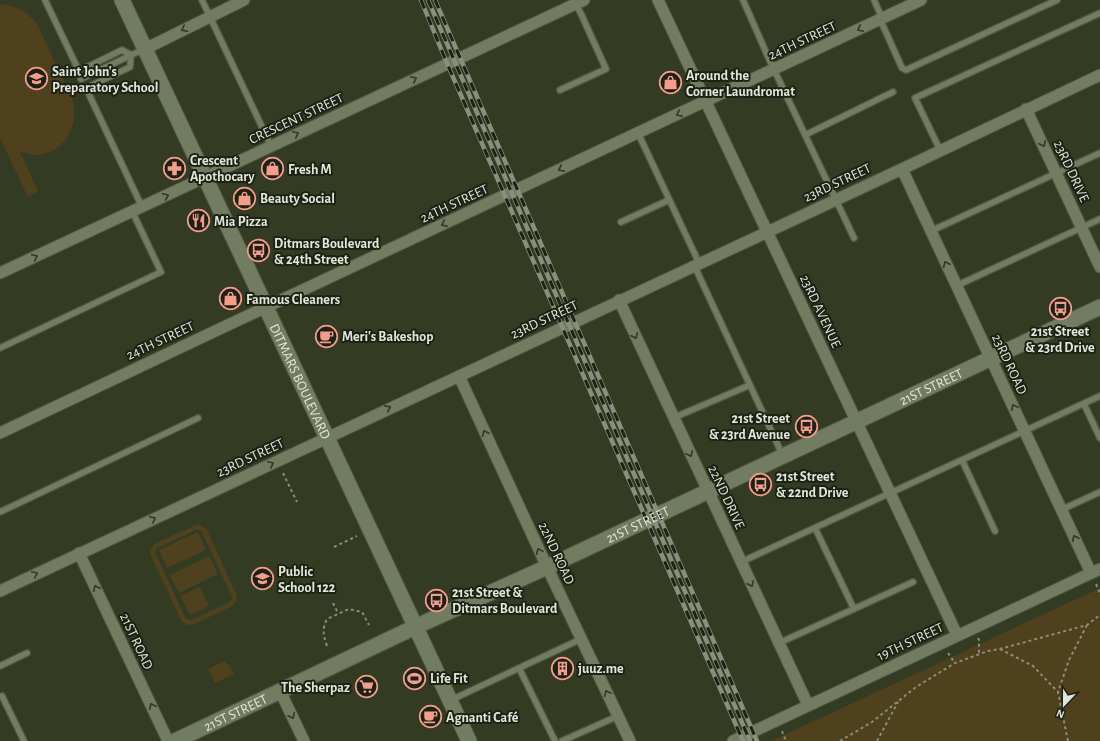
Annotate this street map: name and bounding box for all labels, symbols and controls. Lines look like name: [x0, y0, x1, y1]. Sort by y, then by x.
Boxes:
street label: 24TH STREET: [766, 19, 839, 63]
one-way arrow: [180, 24, 188, 32]
one-way arrow: [857, 24, 864, 32]
place label: Saint John's Preparatory School: [52, 65, 158, 95]
school or university icon: Saint John's Preparatory School: [24, 66, 50, 92]
place label: Around the Corner Laundromat: [686, 69, 795, 99]
shop icon: Around the Corner Laundromat: [658, 70, 684, 96]
one-way arrow: [409, 76, 417, 84]
street label: CRESCENT STREET: [247, 91, 346, 147]
one-way arrow: [676, 109, 683, 117]
one-way arrow: [292, 131, 299, 139]
street label: 23RD DRIVE: [1051, 138, 1092, 205]
one-way arrow: [1038, 140, 1046, 148]
place label: Crescent Apothocary: [190, 154, 255, 184]
pharmacy icon: Crescent Apothocary: [161, 155, 187, 181]
shop icon: Fresh M: [260, 156, 286, 182]
street label: 23RD STREET: [802, 161, 873, 205]
place label: Fresh M: [288, 163, 332, 177]
one-way arrow: [558, 164, 566, 172]
street label: 24TH STREET: [418, 182, 491, 226]
shop icon: Beauty Social: [232, 185, 258, 211]
place label: Beauty Social: [260, 192, 335, 206]
one-way arrow: [161, 193, 169, 201]
restaurant icon: Mia Pizza: [185, 208, 211, 234]
place label: Mia Pizza: [214, 215, 268, 229]
one-way arrow: [440, 219, 448, 227]
place label: Ditmars Boulevard & 24th Street: [274, 237, 380, 267]
bus stop icon: Ditmars Boulevard & 24th Street: [245, 238, 271, 264]
one-way arrow: [31, 254, 39, 262]
one-way arrow: [943, 261, 951, 269]
street label: 23RD AVENUE: [797, 273, 843, 350]
shop icon: Famous Cleaners: [218, 286, 244, 312]
place label: Famous Cleaners: [246, 293, 340, 307]
bus stop icon: 21st Street & 23rd Drive: [1047, 296, 1073, 322]
street label: 23RD STREET: [509, 298, 580, 342]
street label: 24TH STREET: [124, 319, 197, 363]
street label: DITMARS BOULEVARD: [267, 322, 333, 442]
cafe icon: Meri's Bakeshop: [314, 323, 340, 349]
place label: 21st Street & 23rd Drive: [1025, 325, 1095, 355]
place label: Meri's Bakeshop: [342, 330, 433, 344]
one-way arrow: [630, 331, 638, 339]
street label: 23RD ROAD: [989, 332, 1029, 397]
street label: 21ST STREET: [898, 366, 965, 408]
one-way arrow: [1011, 404, 1019, 412]
one-way arrow: [384, 405, 392, 413]
place label: 21st Street & 23rd Avenue: [709, 412, 790, 442]
bus stop icon: 21st Street & 23rd Avenue: [793, 413, 819, 439]
one-way arrow: [482, 429, 490, 437]
street label: 23RD STREET: [215, 436, 286, 480]
one-way arrow: [685, 449, 693, 457]
one-way arrow: [266, 461, 274, 469]
street label: 22ND DRIVE: [705, 463, 747, 532]
place label: 21st Street & 22nd Drive: [776, 470, 849, 500]
bus stop icon: 21st Street & 22nd Drive: [748, 471, 774, 497]
street label: 21ST STREET: [604, 504, 672, 546]
one-way arrow: [149, 516, 156, 524]
street label: 22ND ROAD: [536, 520, 577, 587]
one-way arrow: [1071, 534, 1079, 541]
one-way arrow: [536, 547, 544, 554]
place label: Public School 122: [278, 565, 336, 595]
school or university icon: Public School 122: [250, 566, 276, 592]
one-way arrow: [31, 571, 39, 579]
one-way arrow: [746, 580, 754, 587]
one-way arrow: [93, 585, 101, 593]
place label: 21st Street & Ditmars Boulevard: [452, 586, 558, 616]
bus stop icon: 21st Street & Ditmars Boulevard: [424, 587, 450, 613]
street label: 21ST ROAD: [117, 611, 155, 672]
street label: 19TH STREET: [875, 620, 946, 663]
building icon: juuz.me: [550, 655, 576, 681]
place label: juuz.me: [578, 662, 624, 676]
sports icon: Life Fit: [401, 665, 427, 691]
place label: Life Fit: [430, 672, 468, 686]
supermarket icon: The Sherpaz: [353, 674, 379, 700]
place label: The Sherpaz: [281, 681, 350, 695]
north arrow: [1044, 685, 1084, 725]
one-way arrow: [604, 690, 612, 698]
street label: 21ST STREET: [202, 692, 270, 734]
one-way arrow: [149, 702, 157, 710]
cafe icon: Agnanti Café: [417, 704, 443, 730]
text: N: [1055, 707, 1066, 720]
place label: Agnanti Café: [446, 711, 519, 725]
one-way arrow: [287, 712, 295, 719]

